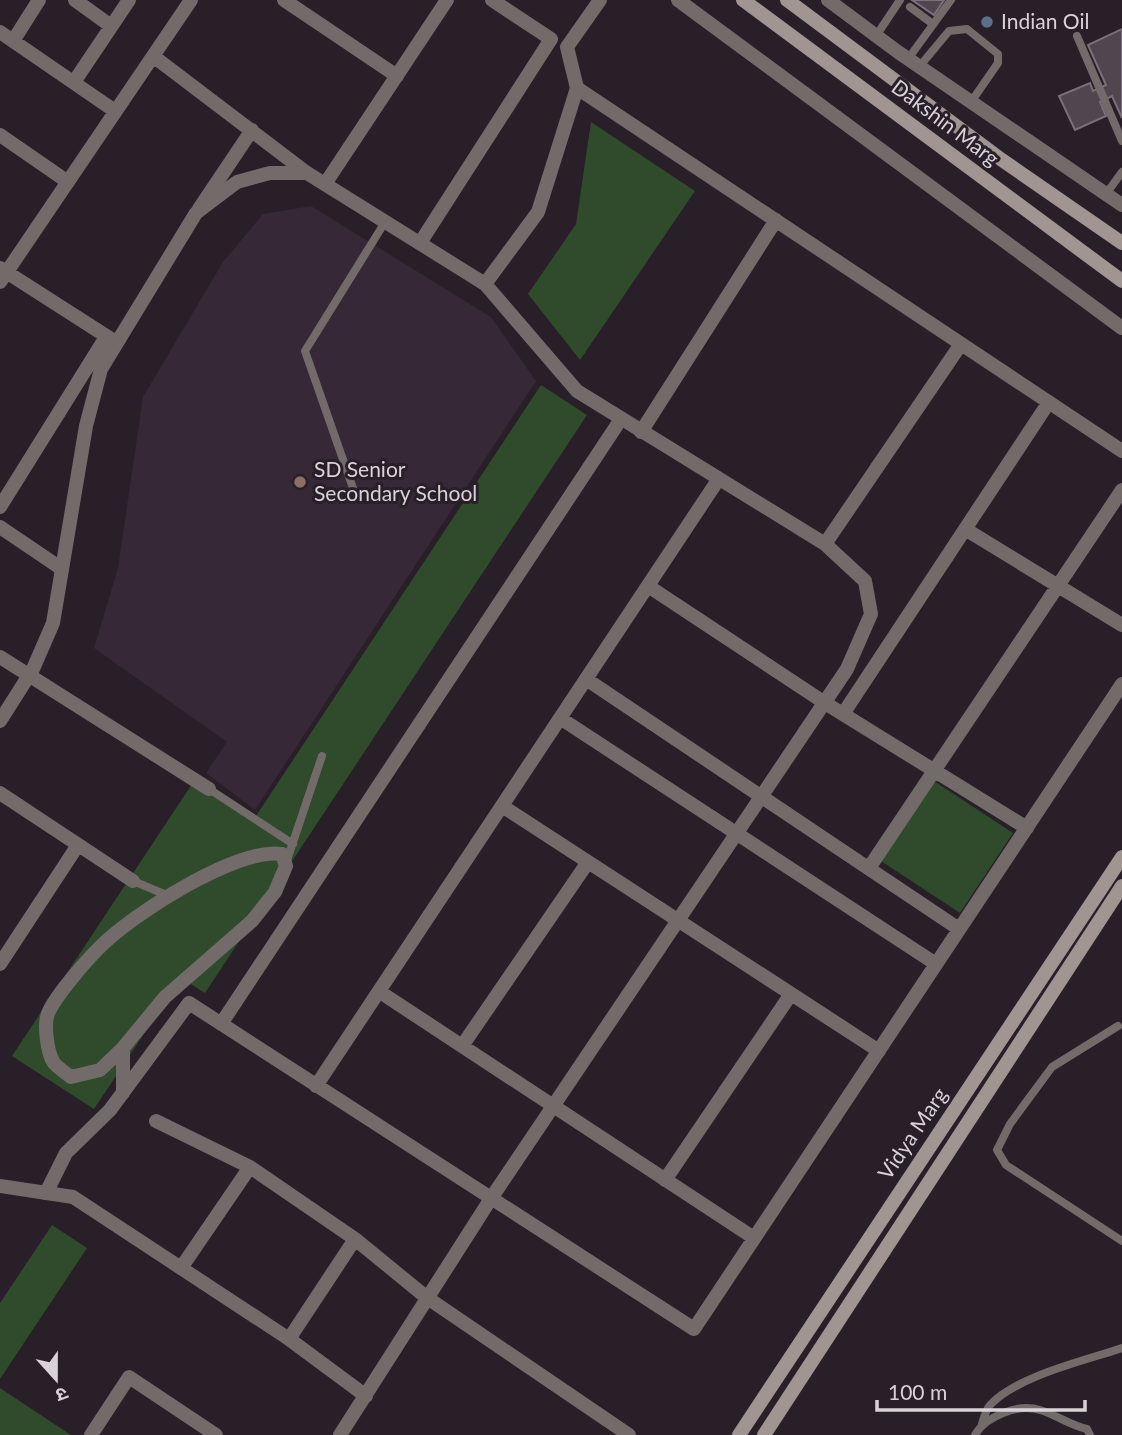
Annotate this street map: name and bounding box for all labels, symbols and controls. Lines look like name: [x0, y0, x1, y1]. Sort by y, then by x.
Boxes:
place label: Indian Oil: [1001, 8, 1089, 33]
marker: Indian Oil: [979, 14, 995, 30]
street label: Dakshin Marg: [887, 73, 1004, 170]
place label: SD Senior Secondary School: [314, 456, 477, 505]
marker: SD Senior Secondary School: [292, 474, 308, 490]
street label: Vidya Marg: [872, 1082, 952, 1184]
north arrow: [21, 1344, 91, 1414]
scale bar: [877, 1368, 1085, 1412]
text: 100 m: [888, 1379, 947, 1404]
text: उ: [52, 1383, 72, 1408]

